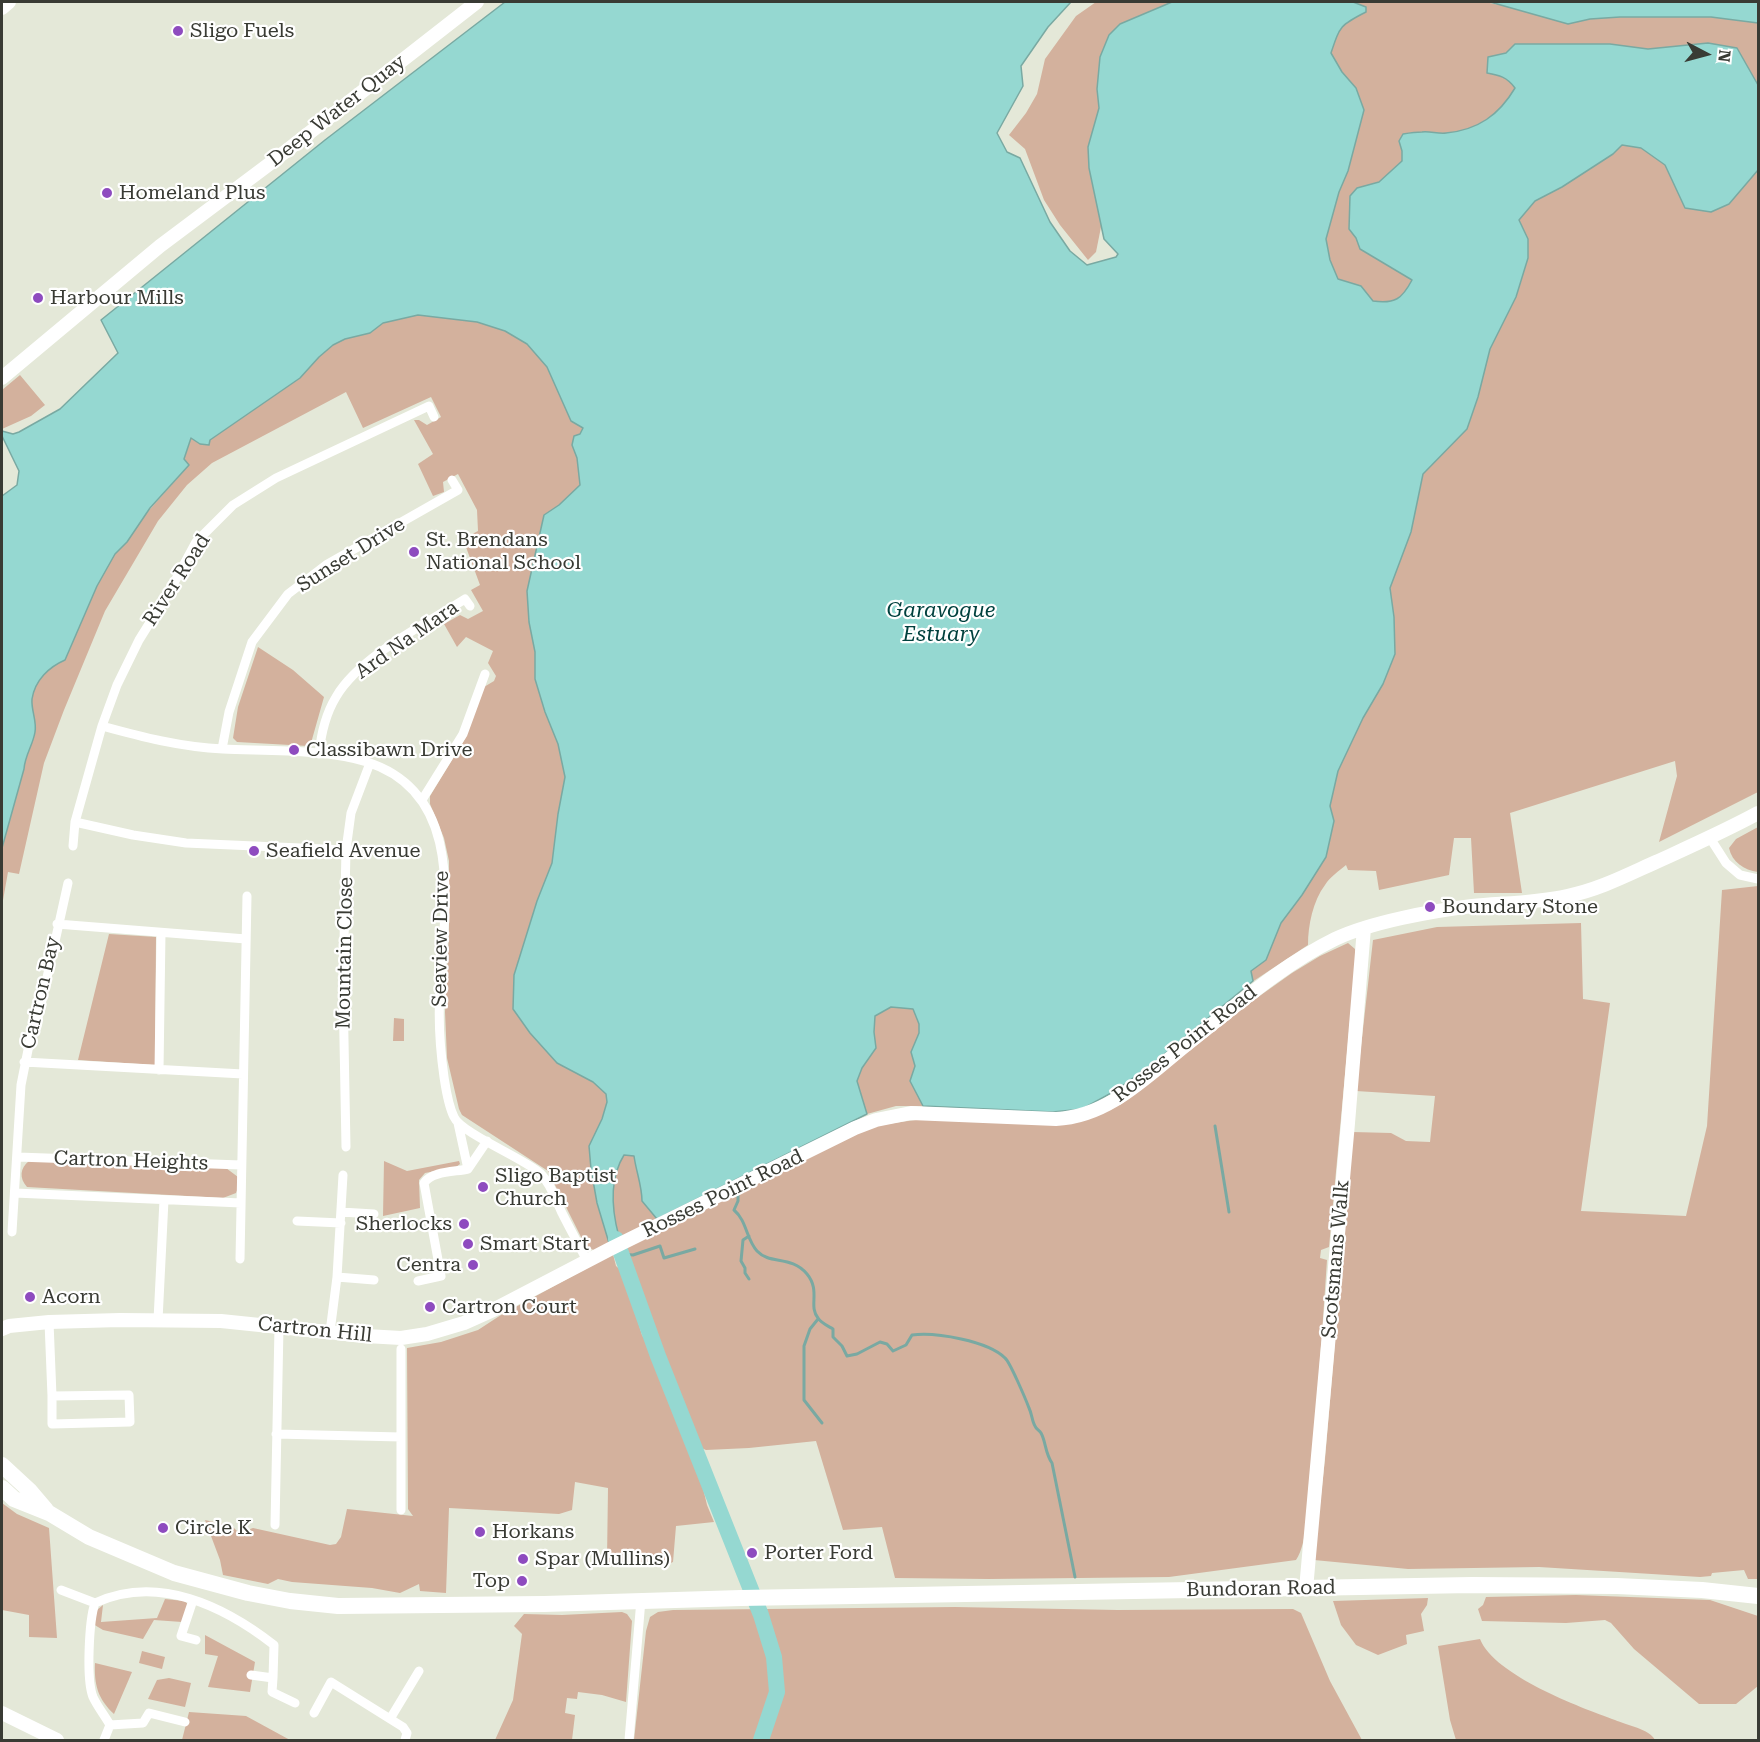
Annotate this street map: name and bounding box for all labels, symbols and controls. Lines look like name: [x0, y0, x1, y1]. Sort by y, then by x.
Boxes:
place label: Sligo Fuels: [190, 19, 294, 43]
marker: Sligo Fuels: [171, 24, 185, 38]
north arrow: [1676, 24, 1736, 84]
text: N: [1714, 49, 1734, 63]
street label: Deep Water Quay: [263, 50, 411, 172]
place label: Homeland Plus: [119, 181, 265, 205]
marker: Homeland Plus: [100, 186, 114, 200]
place label: Harbour Mills: [50, 286, 184, 310]
marker: Harbour Mills: [31, 291, 45, 305]
street label: Sunset Drive: [293, 512, 409, 598]
place label: St. Brendans National School: [426, 528, 581, 575]
street label: River Road: [138, 529, 216, 631]
marker: St. Brendans National School: [407, 545, 421, 559]
street label: Ard Na Mara: [351, 596, 463, 684]
water label: Garavogue Estuary: [887, 598, 995, 648]
place label: Classibawn Drive: [306, 738, 472, 762]
marker: Classibawn Drive: [287, 743, 301, 757]
place label: Seafield Avenue: [266, 839, 421, 863]
marker: Seafield Avenue: [247, 844, 261, 858]
street label: Seaview Drive: [428, 871, 454, 1007]
street label: Mountain Close: [332, 877, 358, 1029]
place label: Boundary Stone: [1442, 895, 1598, 919]
marker: Boundary Stone: [1423, 900, 1437, 914]
street label: Cartron Bay: [16, 934, 66, 1052]
street label: Rosses Point Road: [1108, 980, 1262, 1108]
street label: Rosses Point Road: [639, 1145, 807, 1243]
street label: Cartron Heights: [53, 1146, 209, 1176]
place label: Sligo Baptist Church: [495, 1164, 616, 1211]
street label: Scotsmans Walk: [1317, 1179, 1355, 1339]
marker: Sligo Baptist Church: [476, 1180, 490, 1194]
place label: Sherlocks: [356, 1212, 452, 1236]
marker: Sherlocks: [457, 1217, 471, 1231]
place label: Smart Start: [480, 1232, 589, 1256]
marker: Smart Start: [461, 1237, 475, 1251]
place label: Centra: [396, 1253, 461, 1277]
marker: Centra: [466, 1258, 480, 1272]
place label: Acorn: [42, 1285, 101, 1309]
marker: Acorn: [23, 1290, 37, 1304]
place label: Cartron Court: [442, 1295, 577, 1319]
marker: Cartron Court: [423, 1300, 437, 1314]
street label: Cartron Hill: [257, 1312, 373, 1348]
place label: Circle K: [175, 1516, 252, 1540]
place label: Horkans: [492, 1520, 574, 1544]
marker: Circle K: [156, 1521, 170, 1535]
marker: Horkans: [473, 1525, 487, 1539]
place label: Porter Ford: [764, 1541, 873, 1565]
marker: Porter Ford: [745, 1546, 759, 1560]
place label: Spar (Mullins): [535, 1547, 670, 1571]
marker: Spar (Mullins): [516, 1552, 530, 1566]
place label: Top: [473, 1569, 510, 1593]
marker: Top: [515, 1574, 529, 1588]
street label: Bundoran Road: [1186, 1576, 1336, 1602]

